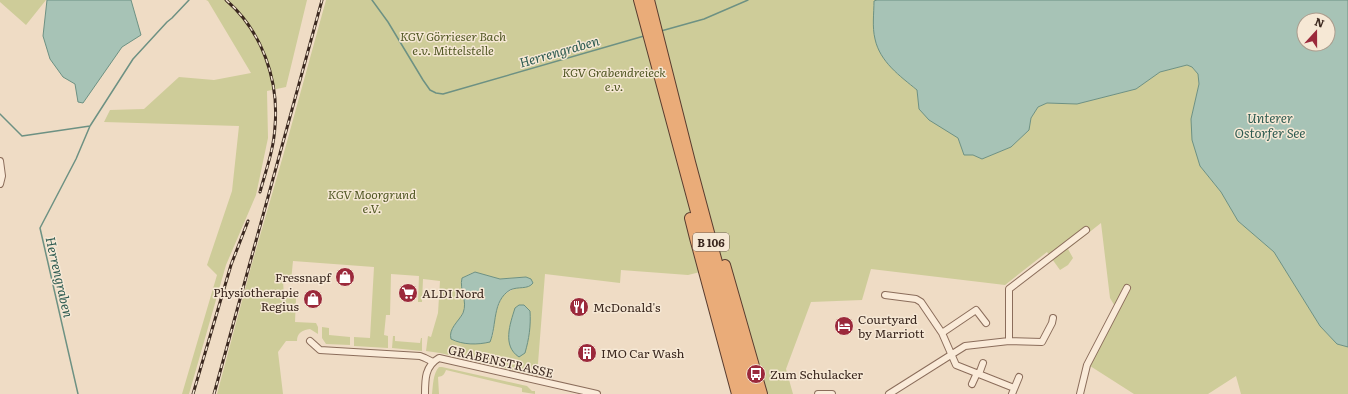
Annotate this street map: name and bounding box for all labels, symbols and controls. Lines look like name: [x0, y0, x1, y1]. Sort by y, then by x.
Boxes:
north arrow: [1296, 12, 1336, 52]
text: N: [1313, 13, 1327, 31]
park label: KGV Görrieser Bach e.v. Mittelstelle: [400, 27, 506, 59]
water label: Herrengraben: [517, 30, 601, 71]
park label: KGV Grabendreieck e.v.: [562, 63, 666, 95]
water label: Unterer Ostorfer See: [1235, 108, 1305, 142]
park label: KGV Moorgrund e.V.: [328, 185, 416, 217]
road number: B 106: [693, 233, 729, 251]
water label: Herrengraben: [41, 235, 79, 320]
shop icon: Fressnapf: [334, 266, 356, 288]
place label: Fressnapf: [275, 268, 332, 286]
supermarket icon: ALDI Nord: [397, 282, 419, 304]
place label: Physiotherapie Regius: [213, 283, 300, 315]
place label: ALDI Nord: [422, 284, 485, 302]
shop icon: Physiotherapie Regius: [302, 288, 324, 310]
restaurant icon: McDonald's: [568, 296, 590, 318]
place label: McDonald's: [593, 298, 661, 316]
place label: Courtyard by Marriott: [858, 310, 925, 342]
hotel icon: Courtyard by Marriott: [833, 315, 855, 337]
street label: GRABENSTRASSE: [447, 340, 556, 382]
building icon: IMO Car Wash: [576, 342, 598, 364]
place label: IMO Car Wash: [601, 344, 685, 362]
bus stop icon: Zum Schulacker: [745, 363, 767, 385]
place label: Zum Schulacker: [770, 365, 863, 383]

